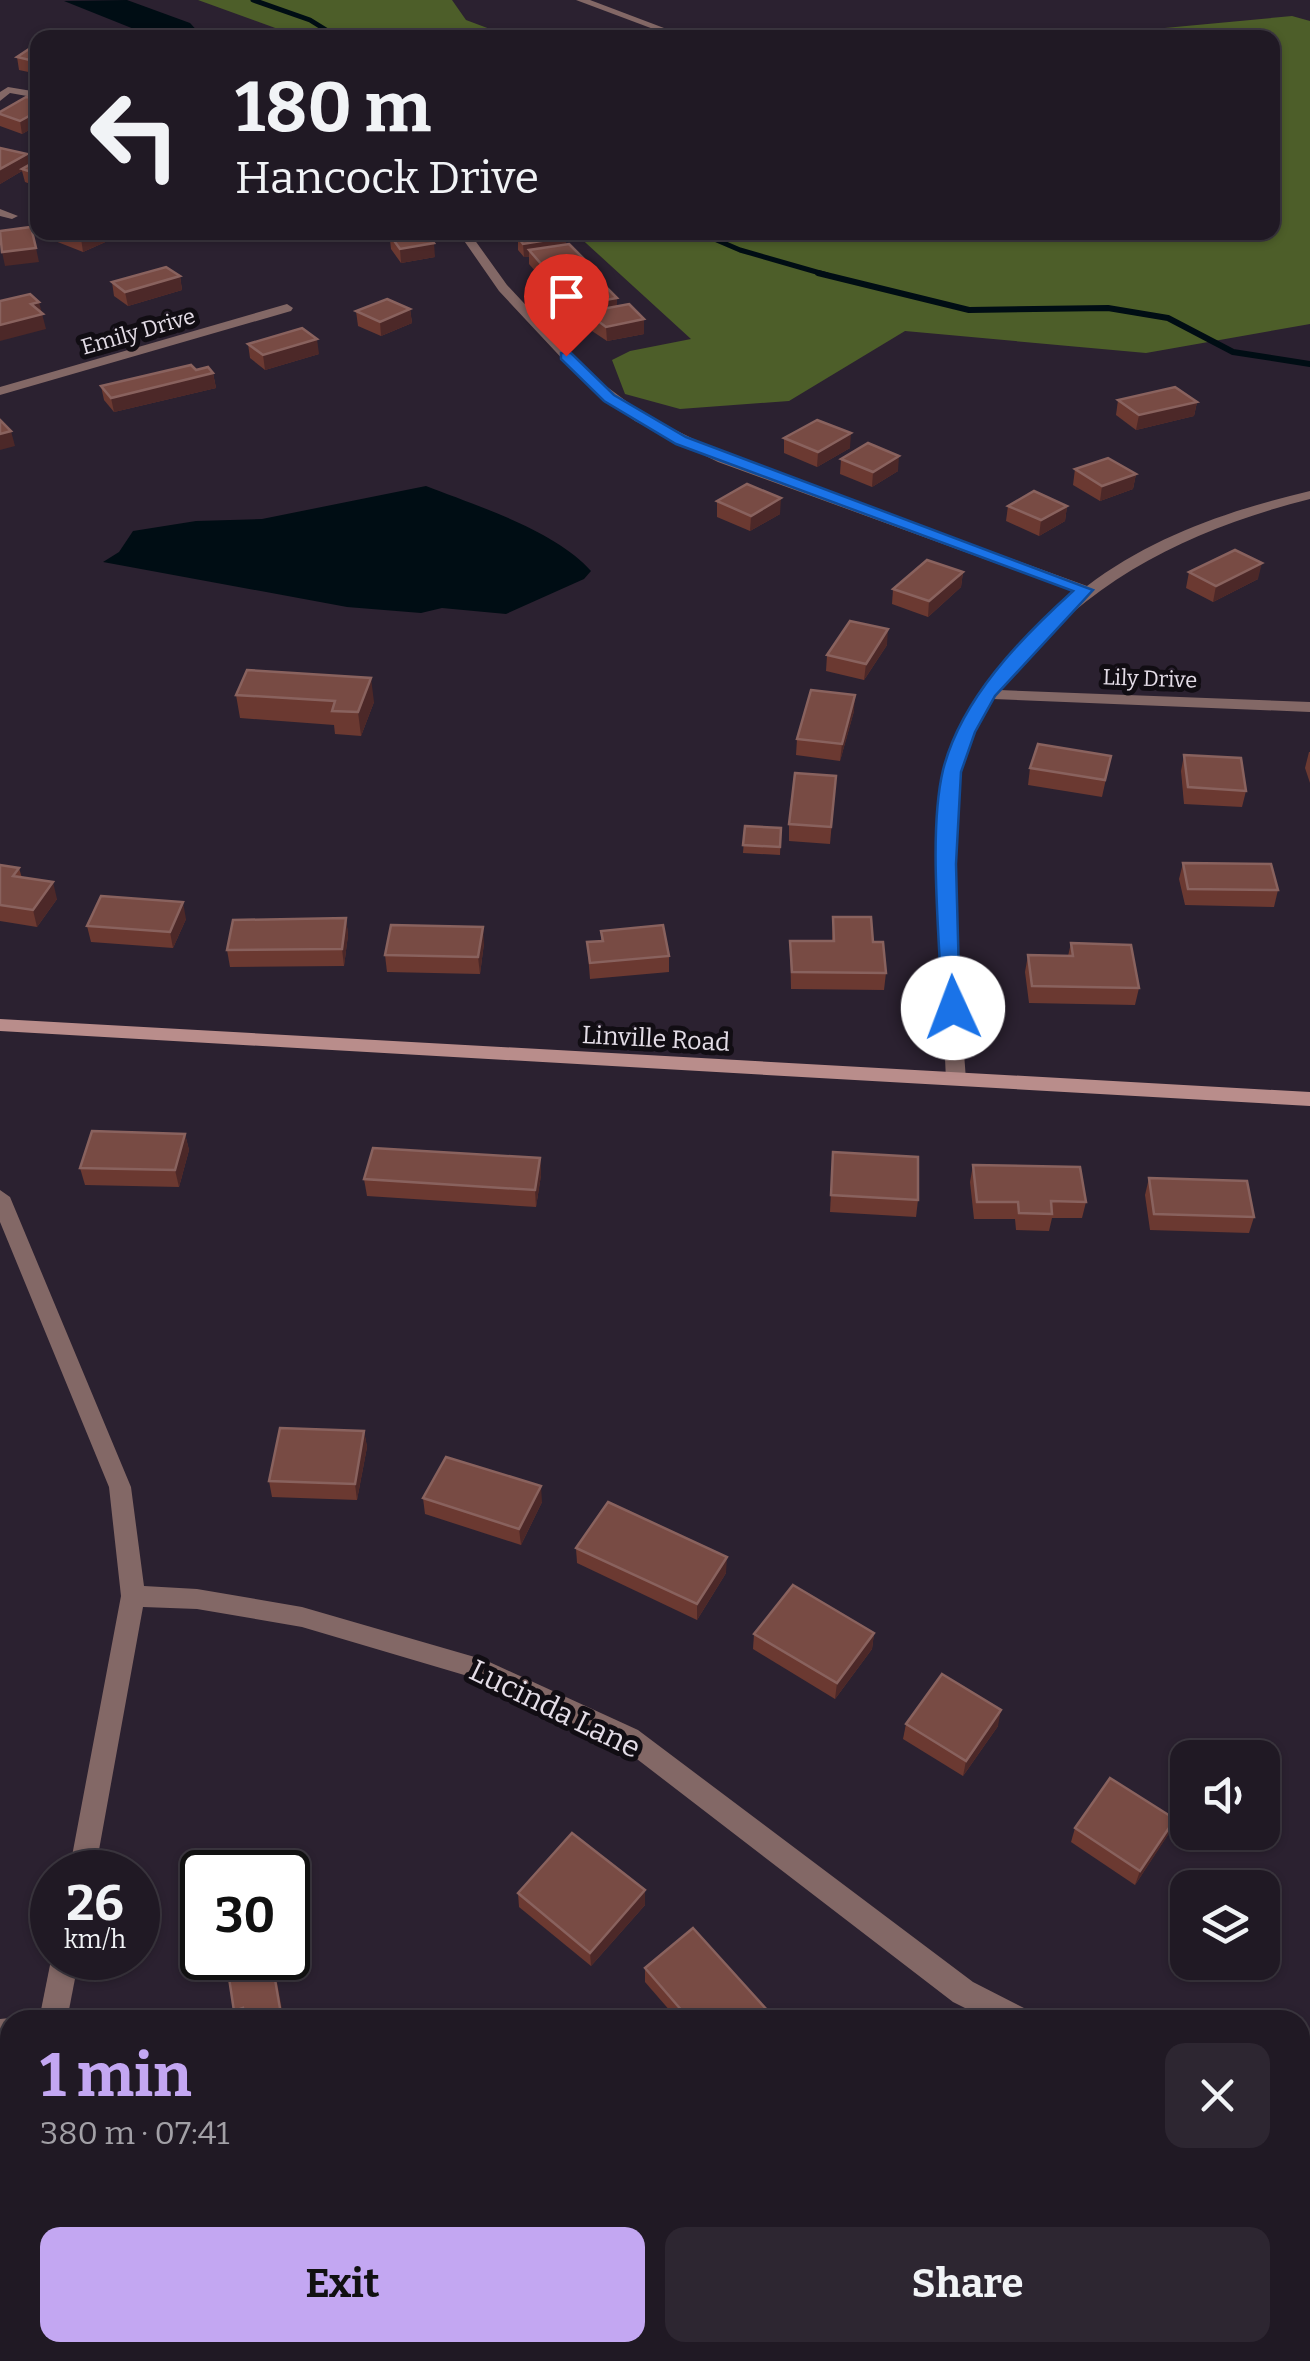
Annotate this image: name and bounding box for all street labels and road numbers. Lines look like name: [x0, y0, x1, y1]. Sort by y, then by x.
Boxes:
street label: Emily Drive: [78, 302, 198, 361]
street label: Lily Drive: [1102, 663, 1198, 694]
street label: Linville Road: [581, 1020, 731, 1058]
street label: Lucinda Lane: [464, 1652, 646, 1766]

